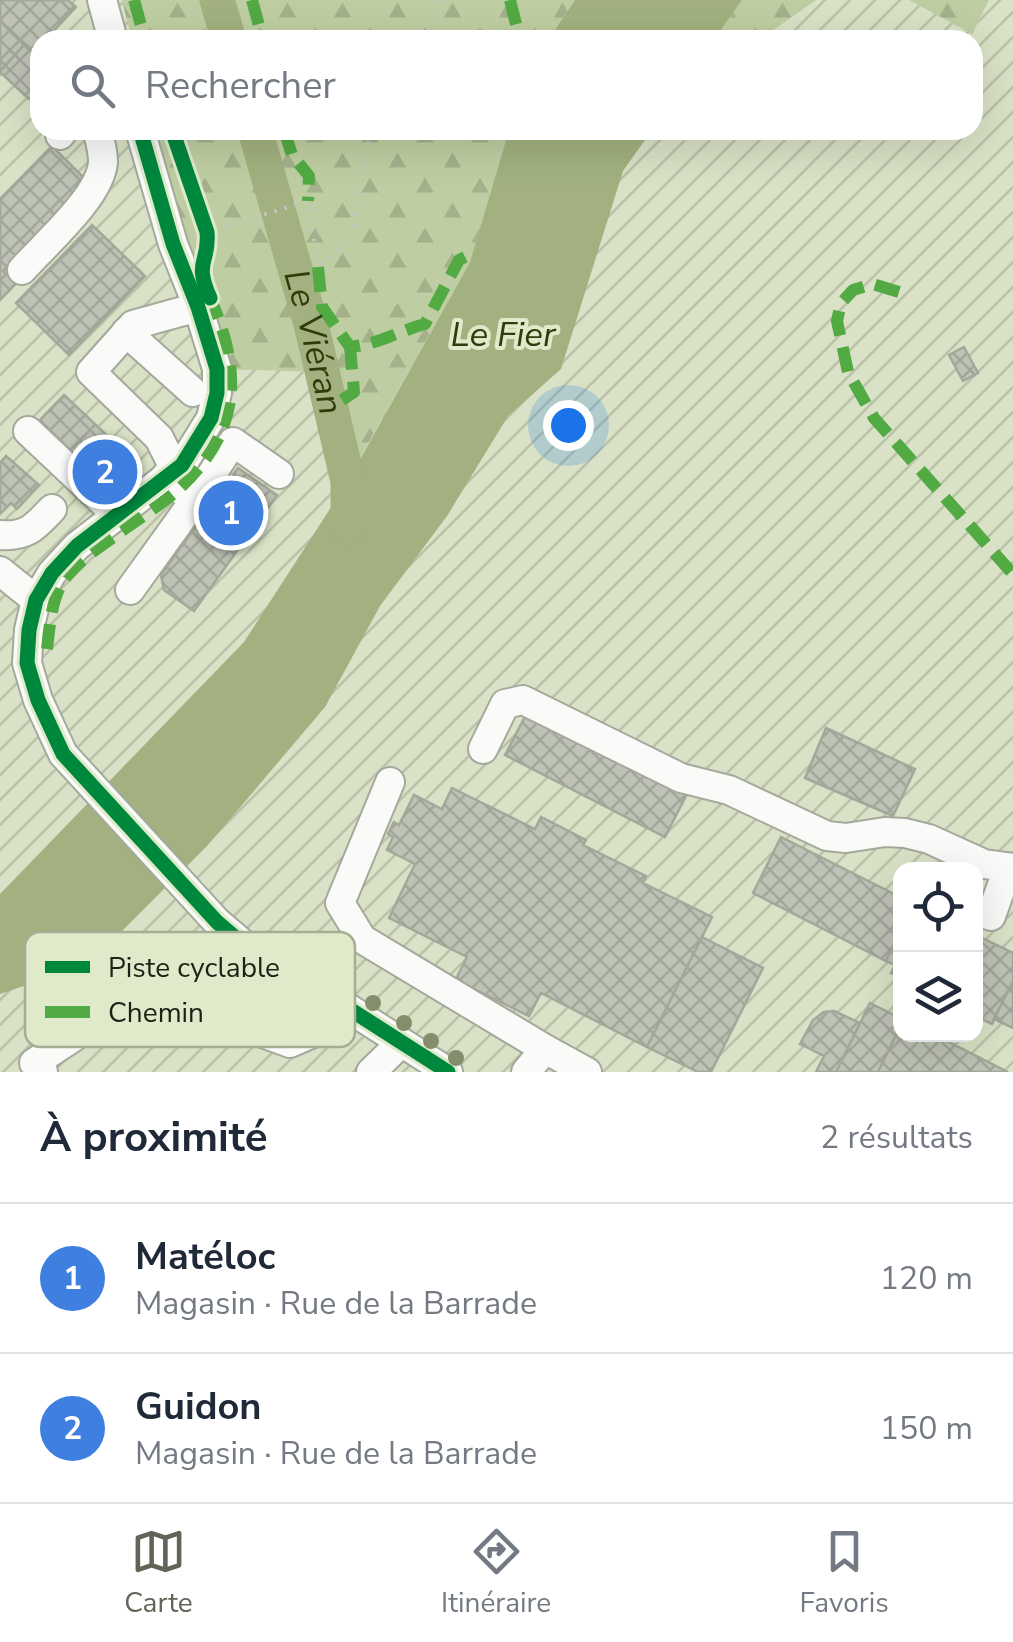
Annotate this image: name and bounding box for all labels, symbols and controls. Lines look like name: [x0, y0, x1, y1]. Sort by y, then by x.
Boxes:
search box: [30, 30, 983, 140]
icon: search: [65, 58, 120, 113]
text: Rechercher: [145, 60, 336, 111]
water label: Le Viéran: [272, 264, 355, 419]
water label: Le Fier: [451, 311, 557, 358]
your location: [543, 400, 594, 451]
pin: 2: [72, 434, 138, 510]
pin: 1: [198, 476, 264, 550]
map controls: [893, 862, 983, 1042]
button: locate: [893, 862, 983, 952]
legend: [25, 932, 355, 1047]
text: Piste cyclable: [108, 949, 280, 987]
button: layers: [893, 952, 983, 1042]
text: Chemin: [108, 994, 204, 1032]
text: À proximité: [40, 1109, 267, 1166]
text: 2 résultats: [820, 1116, 973, 1159]
text: Matéloc: [135, 1231, 276, 1282]
text: 1: [63, 1257, 82, 1300]
text: 120 m: [880, 1257, 973, 1300]
text: Magasin · Rue de la Barrade: [135, 1282, 537, 1325]
text: Guidon: [135, 1381, 262, 1432]
text: 2: [63, 1407, 82, 1450]
text: 150 m: [880, 1407, 973, 1450]
text: Magasin · Rue de la Barrade: [135, 1432, 537, 1475]
tab: Carte: [124, 1524, 193, 1622]
tab: Itinéraire: [441, 1524, 551, 1622]
tab: Favoris: [800, 1524, 889, 1622]

